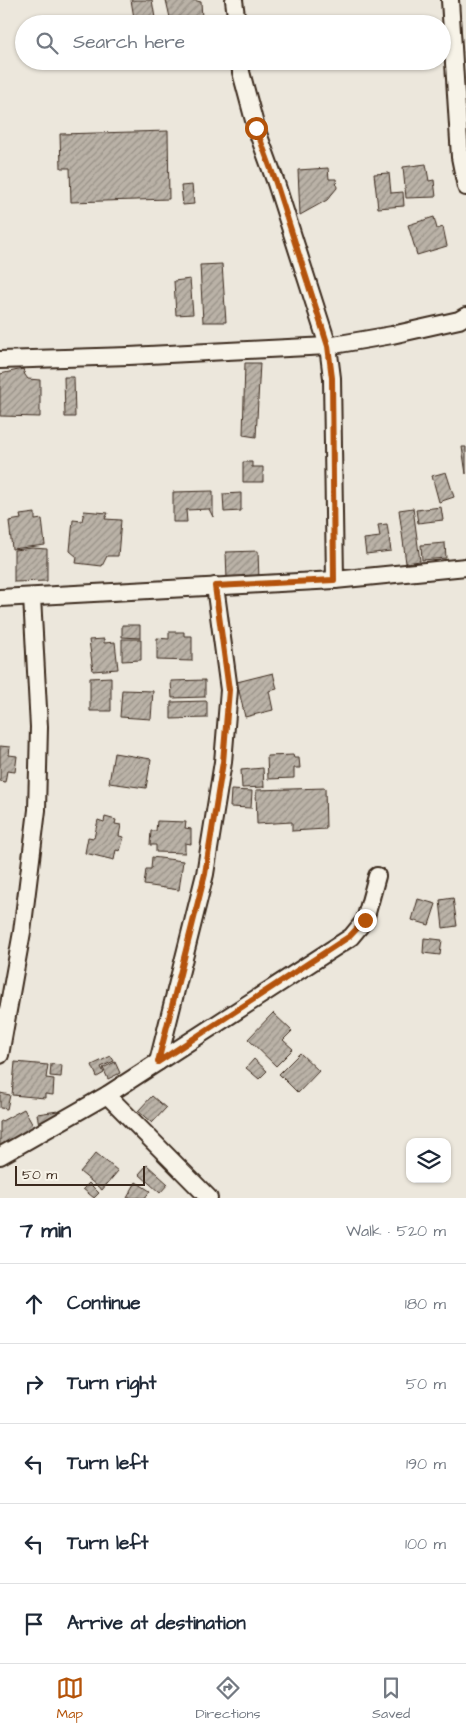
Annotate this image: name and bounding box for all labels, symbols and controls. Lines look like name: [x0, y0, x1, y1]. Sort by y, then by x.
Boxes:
search box: [15, 15, 451, 70]
icon: search: [33, 29, 61, 57]
text: Search here: [73, 29, 185, 56]
route start: [245, 117, 268, 140]
route end: [354, 909, 377, 932]
map controls: [406, 1138, 451, 1183]
button: layers: [406, 1138, 451, 1183]
scale bar: [15, 1163, 145, 1186]
text: 50 m: [22, 1165, 57, 1185]
text: 7 min: [20, 1216, 71, 1245]
text: Walk · 520 m: [346, 1220, 446, 1242]
icon: ahead: [20, 1290, 48, 1318]
text: Continue: [67, 1290, 141, 1317]
text: 180 m: [405, 1293, 446, 1315]
icon: right: [20, 1370, 48, 1398]
text: Turn right: [67, 1370, 156, 1397]
text: 50 m: [406, 1373, 446, 1395]
icon: left: [20, 1450, 48, 1478]
text: Turn left: [67, 1450, 148, 1477]
text: 190 m: [406, 1453, 446, 1475]
icon: left: [20, 1530, 48, 1558]
text: Turn left: [67, 1530, 148, 1557]
text: 100 m: [405, 1533, 446, 1555]
icon: arrive: [20, 1610, 48, 1638]
text: Arrive at destination: [67, 1610, 246, 1637]
tab: Map: [56, 1674, 84, 1724]
tab: Directions: [195, 1674, 260, 1724]
tab: Saved: [372, 1674, 410, 1724]

